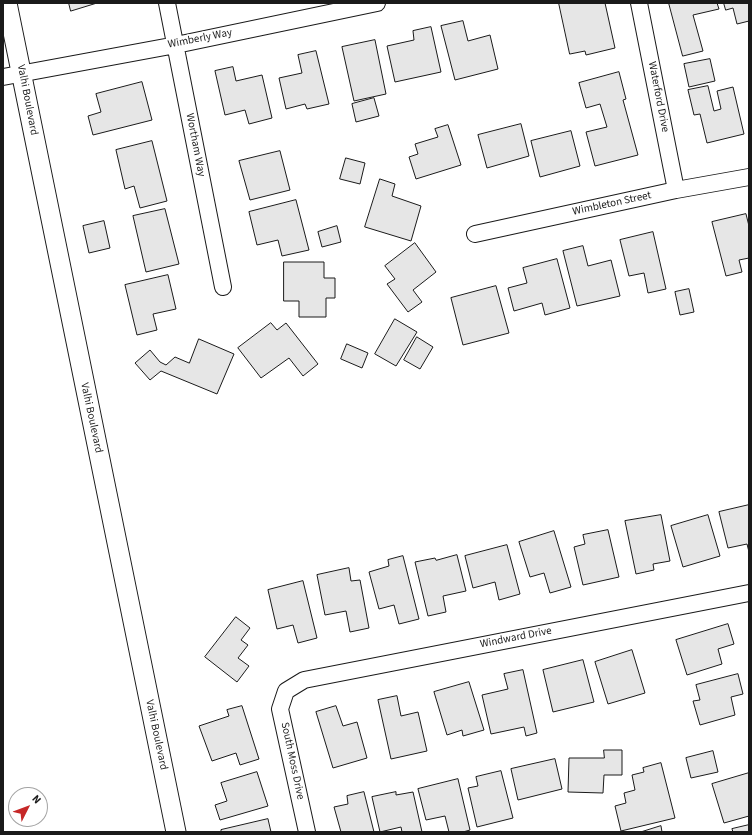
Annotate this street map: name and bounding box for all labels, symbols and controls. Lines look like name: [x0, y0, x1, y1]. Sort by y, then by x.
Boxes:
street label: Wimberly Way: [167, 26, 233, 52]
street label: Waterford Drive: [645, 61, 671, 133]
street label: Valhi Boulevard: [14, 64, 40, 136]
street label: Wortham Way: [182, 112, 208, 178]
street label: Wimbleton Street: [571, 189, 653, 219]
street label: Valhi Boulevard: [77, 382, 105, 454]
street label: Windward Drive: [479, 625, 553, 651]
street label: Valhi Boulevard: [142, 699, 170, 771]
street label: South Moss Drive: [277, 721, 307, 801]
north arrow: [8, 787, 48, 827]
text: N: [29, 792, 45, 807]

